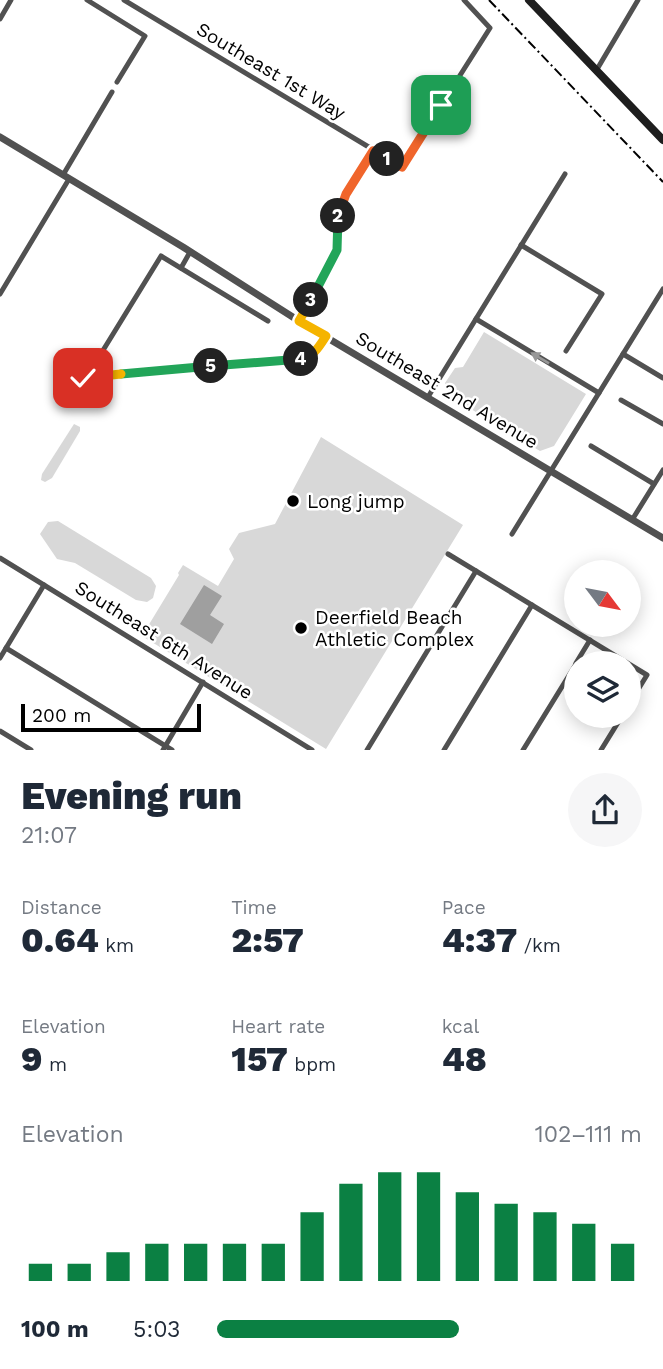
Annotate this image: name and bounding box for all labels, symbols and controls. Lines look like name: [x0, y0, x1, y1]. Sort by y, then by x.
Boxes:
street label: Southeast 1st Way: [192, 17, 350, 125]
pin: [411, 75, 471, 135]
icon: arrive: [422, 86, 460, 124]
pin: 1: [370, 142, 404, 176]
text: 1: [382, 147, 391, 170]
pin: 2: [320, 198, 356, 234]
text: 2: [332, 204, 343, 227]
pin: 3: [294, 282, 328, 318]
text: 3: [305, 288, 316, 311]
street label: Southeast 2nd Avenue: [352, 326, 542, 454]
pin: 4: [284, 342, 318, 376]
text: 4: [294, 347, 307, 370]
pin: [53, 348, 113, 408]
pin: 5: [194, 348, 228, 384]
one-way arrow: [531, 352, 550, 364]
text: 5: [205, 354, 216, 377]
icon: check: [64, 359, 102, 397]
place label: Long jump: [307, 490, 405, 513]
marker: Long jump: [285, 493, 301, 509]
north arrow: [564, 560, 640, 637]
map controls: [564, 560, 641, 728]
street label: Southeast 6th Avenue: [71, 576, 257, 704]
place label: Deerfield Beach Athletic Complex: [315, 606, 474, 651]
marker: Deerfield Beach Athletic Complex: [293, 620, 309, 636]
button: layers: [564, 651, 641, 728]
scale bar: [21, 701, 201, 732]
text: 200 m: [32, 704, 91, 727]
button: share: [568, 773, 642, 847]
text: Evening run: [21, 774, 242, 818]
text: 21:07: [21, 822, 77, 849]
text: Distance: [21, 896, 102, 919]
text: Time: [231, 896, 277, 919]
text: Pace: [442, 896, 486, 919]
text: 0.64: [21, 919, 99, 961]
text: 2:57: [231, 919, 304, 961]
text: 4:37: [442, 919, 517, 961]
text: km: [99, 934, 134, 957]
text: /km: [517, 934, 561, 957]
text: Elevation: [21, 1015, 106, 1038]
text: Heart rate: [231, 1015, 325, 1038]
text: kcal: [442, 1015, 479, 1038]
text: 9: [21, 1038, 43, 1080]
text: 157: [231, 1038, 288, 1080]
text: 48: [442, 1038, 487, 1080]
text: m: [43, 1053, 67, 1076]
text: bpm: [288, 1053, 336, 1076]
text: Elevation: [21, 1121, 124, 1148]
text: 102–111 m: [535, 1121, 642, 1148]
text: 100 m: [21, 1316, 89, 1343]
text: 5:03: [133, 1316, 180, 1343]

